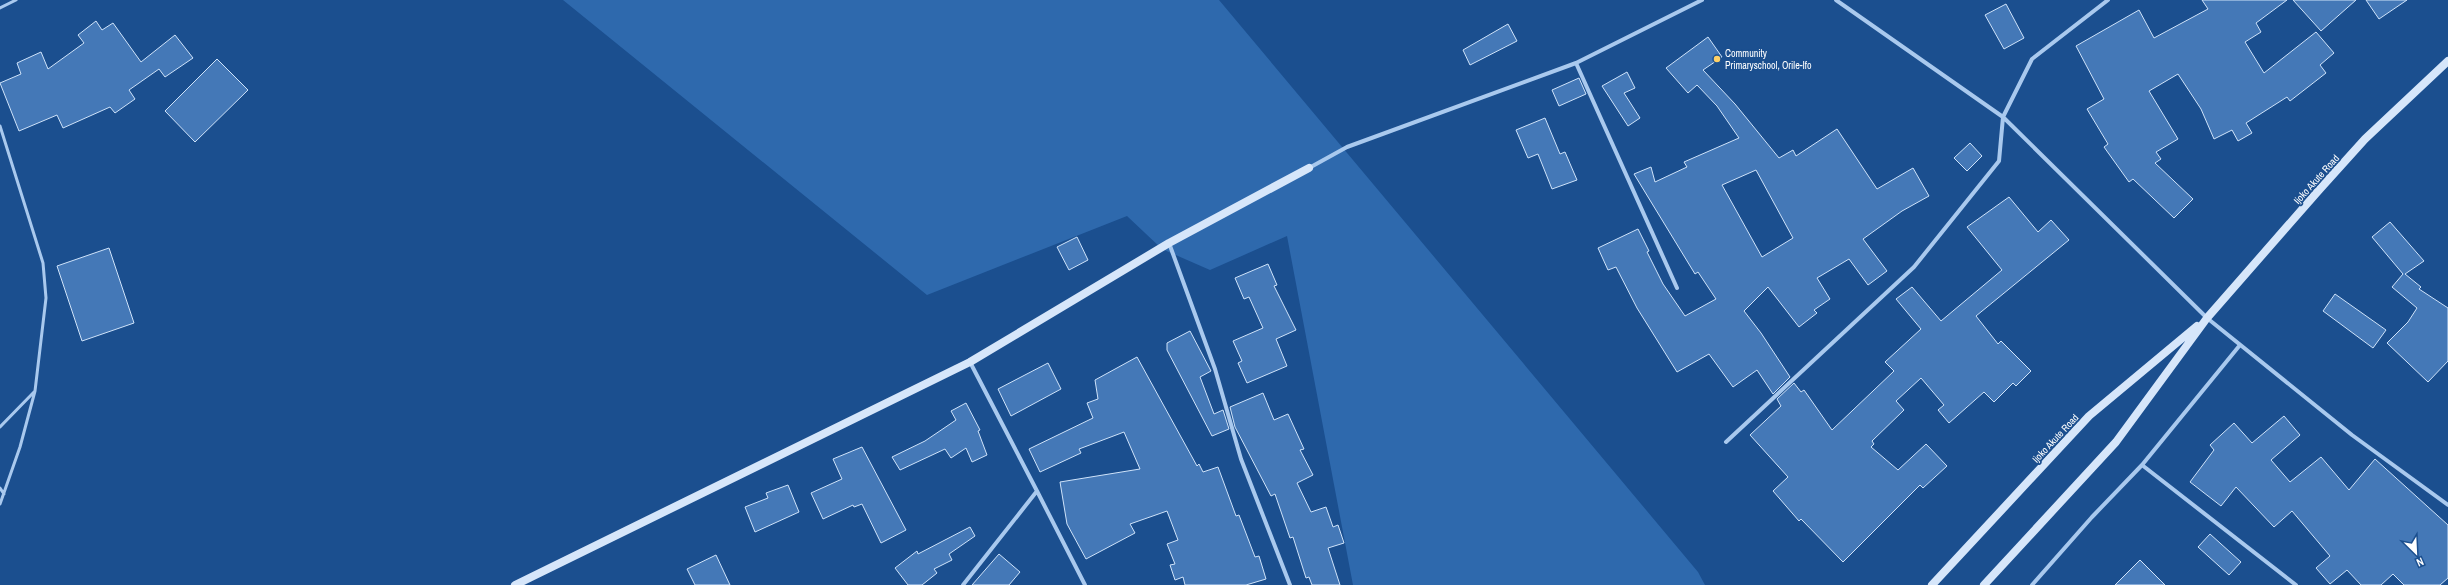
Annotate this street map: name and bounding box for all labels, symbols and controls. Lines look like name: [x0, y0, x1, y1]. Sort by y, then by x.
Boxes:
place label: Community Primaryschool, Orile-Ifo: [1725, 47, 1812, 72]
marker: Community Primaryschool, Orile-Ifo: [1712, 54, 1722, 64]
street label: Ijoko Akute Road: [2291, 152, 2342, 207]
street label: Ijoko Akute Road: [2029, 411, 2081, 465]
north arrow: [2396, 533, 2436, 573]
text: N: [2414, 554, 2426, 570]

